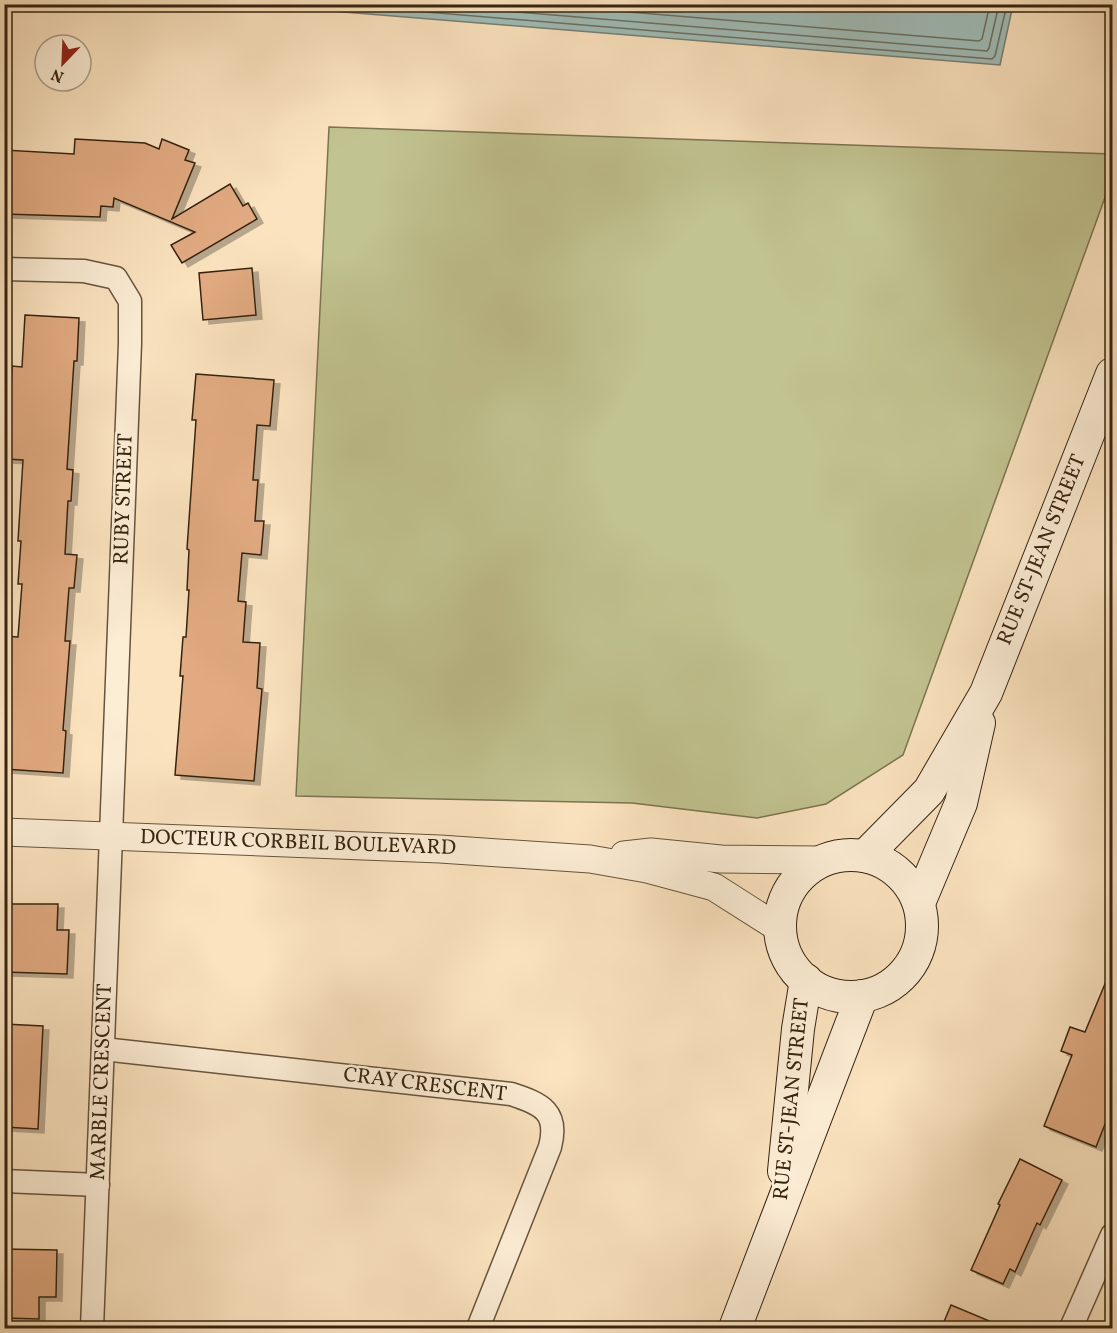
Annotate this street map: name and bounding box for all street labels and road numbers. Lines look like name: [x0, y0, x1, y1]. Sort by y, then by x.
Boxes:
street label: RUBY STREET: [107, 433, 141, 565]
street label: RUE ST-JEAN STREET: [990, 450, 1094, 650]
street label: DOCTEUR CORBEIL BOULEVARD: [139, 823, 457, 863]
street label: MARBLE CRESCENT: [84, 983, 120, 1181]
street label: RUE ST-JEAN STREET: [767, 996, 817, 1202]
street label: CRAY CRESCENT: [342, 1061, 508, 1109]

